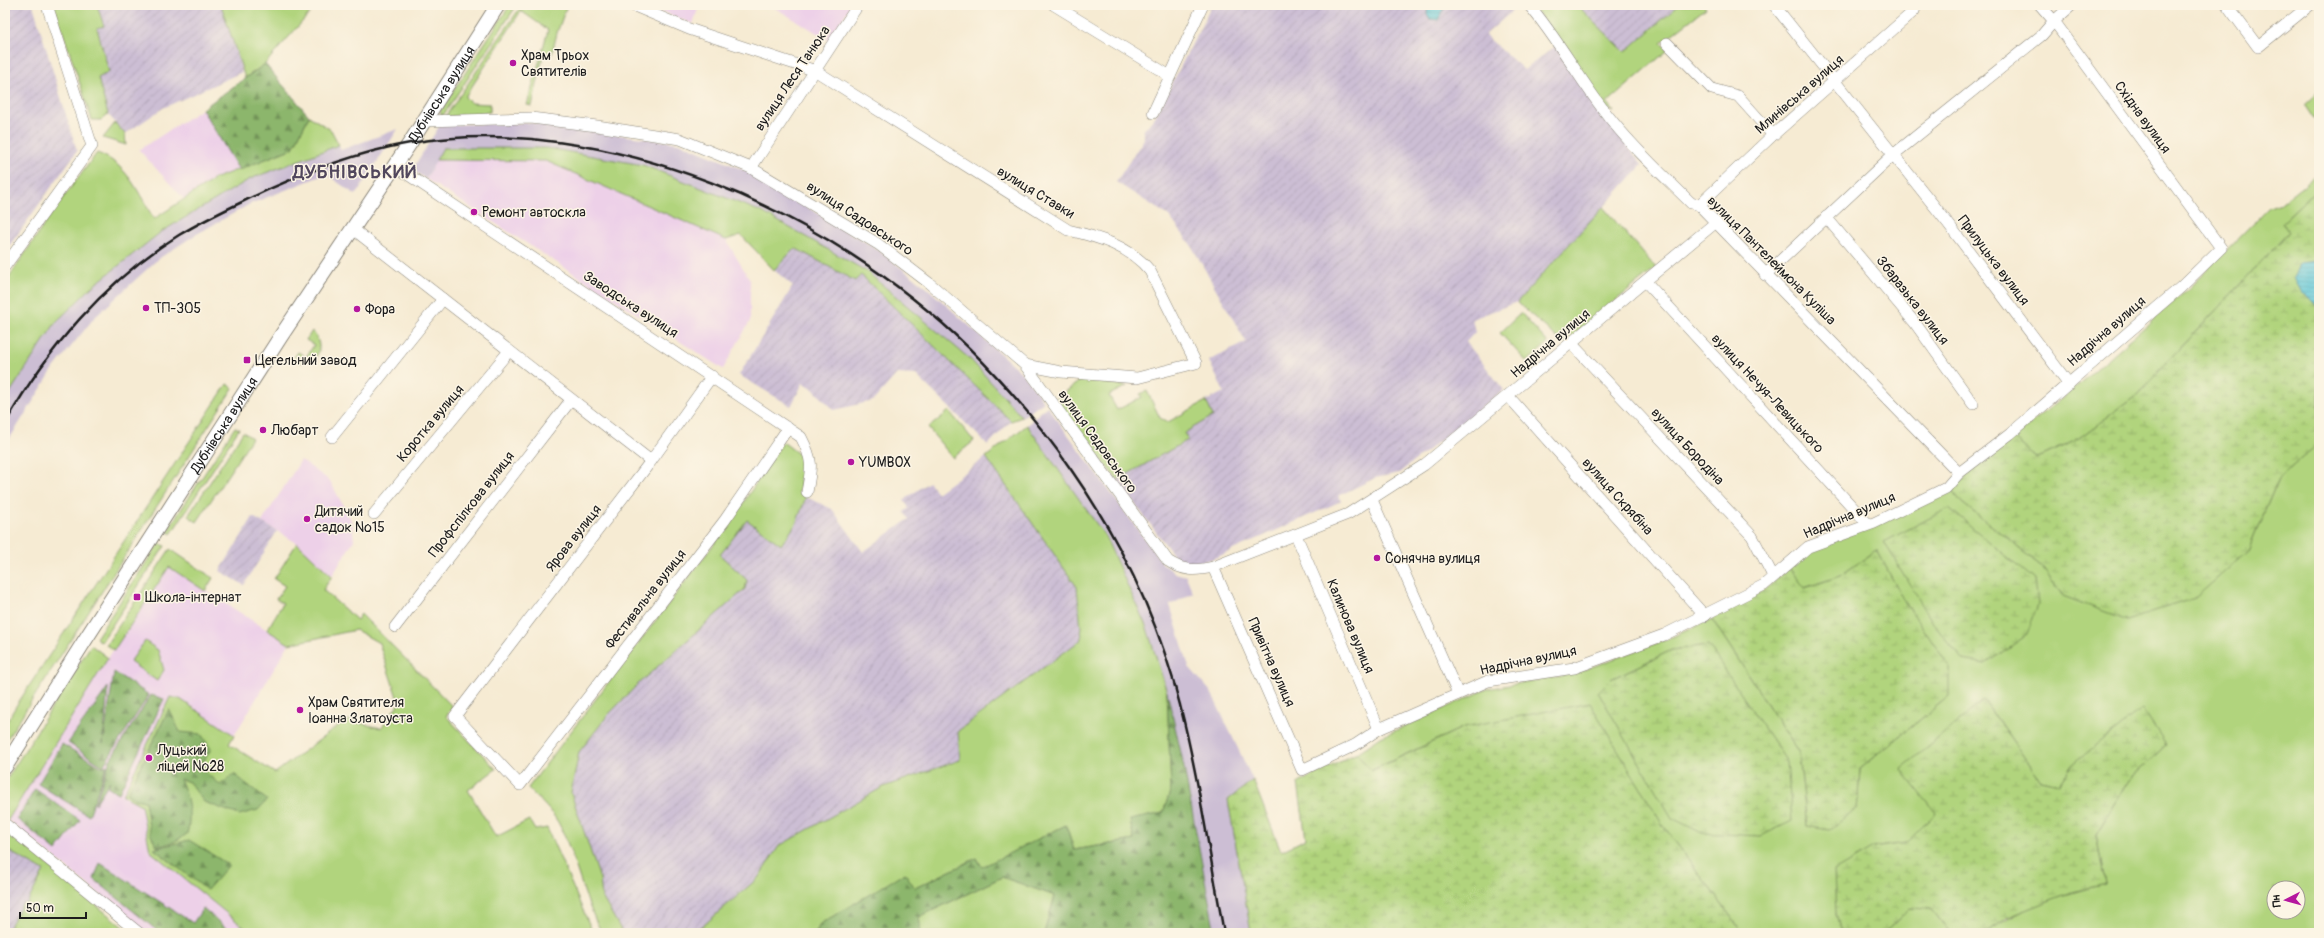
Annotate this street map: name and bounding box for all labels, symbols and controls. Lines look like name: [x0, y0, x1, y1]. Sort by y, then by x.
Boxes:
street label: вулиця Леся Танюка: [751, 23, 834, 134]
street label: Дубнівська вулиця: [404, 43, 479, 147]
place label: Храм Трьох Святителів: [521, 47, 589, 80]
street label: Млинівська вулиця: [1751, 51, 1847, 138]
marker: Храм Трьох Святителів: [508, 58, 518, 68]
street label: Східна вулиця: [2111, 78, 2174, 157]
district label: ДУБНІВСЬКИЙ: [292, 161, 417, 184]
street label: вулиця Ставки: [994, 163, 1078, 222]
street label: вулиця Садовського: [803, 178, 917, 259]
street label: вулиця Пантелеймона Куліша: [1704, 192, 1840, 328]
place label: Ремонт автоскла: [482, 204, 586, 221]
marker: Ремонт автоскла: [469, 207, 479, 217]
street label: Прилуцька вулиця: [1954, 212, 2033, 309]
street label: Збаразька вулиця: [1873, 253, 1953, 348]
street label: Заводська вулиця: [580, 267, 681, 341]
street label: Надрічна вулиця: [2064, 293, 2149, 370]
place label: ТП-305: [154, 300, 201, 317]
place label: Фора: [365, 301, 395, 318]
marker: ТП-305: [141, 303, 151, 313]
marker: Фора: [352, 304, 362, 314]
street label: Надрічна вулиця: [1507, 305, 1593, 381]
street label: вулиця Нечуя-Левицького: [1708, 330, 1828, 457]
place label: Цегельний завод: [255, 352, 357, 369]
marker: Цегельний завод: [242, 355, 252, 365]
street label: Дубнівська вулиця: [186, 374, 261, 477]
street label: Коротка вулиця: [393, 381, 468, 465]
street label: вулиця Садовського: [1054, 386, 1141, 497]
street label: вулиця Бородіна: [1648, 404, 1728, 488]
place label: Любарт: [270, 422, 318, 439]
marker: Любарт: [258, 425, 268, 435]
street label: Профспілкова вулиця: [425, 448, 518, 561]
place label: YUMBOX: [858, 454, 911, 471]
street label: вулиця Скрябіна: [1579, 454, 1657, 538]
marker: YUMBOX: [846, 457, 856, 467]
street label: Надрічна вулиця: [1801, 488, 1898, 542]
street label: Ярова вулиця: [542, 501, 605, 575]
place label: Дитячий садок №15: [314, 503, 385, 536]
marker: Дитячий садок №15: [302, 514, 312, 524]
street label: Фестивальна вулиця: [601, 546, 690, 653]
place label: Сонячна вулиця: [1385, 550, 1480, 567]
marker: Сонячна вулиця: [1372, 553, 1382, 563]
street label: Калинова вулиця: [1323, 576, 1378, 676]
place label: Школа-інтернат: [145, 589, 242, 606]
marker: Школа-інтернат: [132, 592, 142, 602]
street label: Привітна вулиця: [1244, 615, 1299, 710]
street label: Надрічна вулиця: [1478, 642, 1578, 679]
place label: Храм Святителя Іоанна Златоуста: [308, 694, 413, 727]
marker: Храм Святителя Іоанна Златоуста: [295, 705, 305, 715]
place label: Луцький ліцей №28: [156, 742, 224, 775]
marker: Луцький ліцей №28: [144, 753, 154, 763]
north arrow: [2266, 880, 2306, 920]
scale bar: [20, 894, 86, 920]
text: Пн: [2269, 894, 2284, 908]
text: 50 m: [26, 901, 54, 916]

